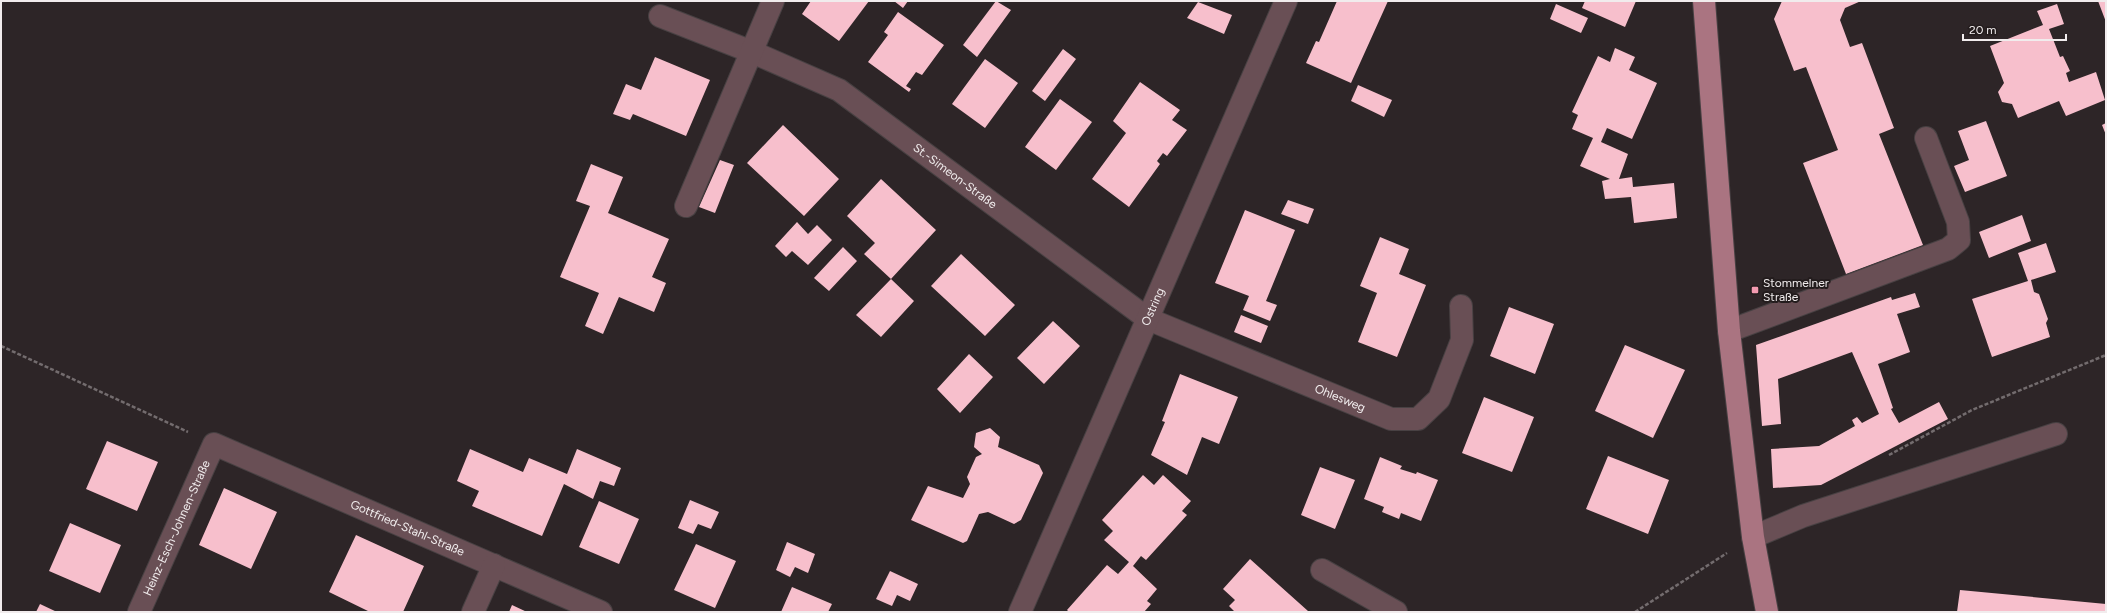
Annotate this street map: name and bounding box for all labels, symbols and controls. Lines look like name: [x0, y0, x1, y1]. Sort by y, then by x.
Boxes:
scale bar: [1963, 16, 2066, 42]
text: 20 m: [1969, 23, 1997, 37]
street label: St.-Simeon-Straße: [910, 140, 1000, 212]
place label: Stommelner Straße: [1763, 276, 1829, 304]
marker: Stommelner Straße: [1750, 285, 1760, 295]
street label: Ostring: [1139, 286, 1167, 328]
street label: Ohlesweg: [1313, 381, 1368, 415]
street label: Heinz-Esch-Johnen-Straße: [140, 458, 213, 598]
street label: Gottfried-Stahl-Straße: [348, 497, 467, 559]

